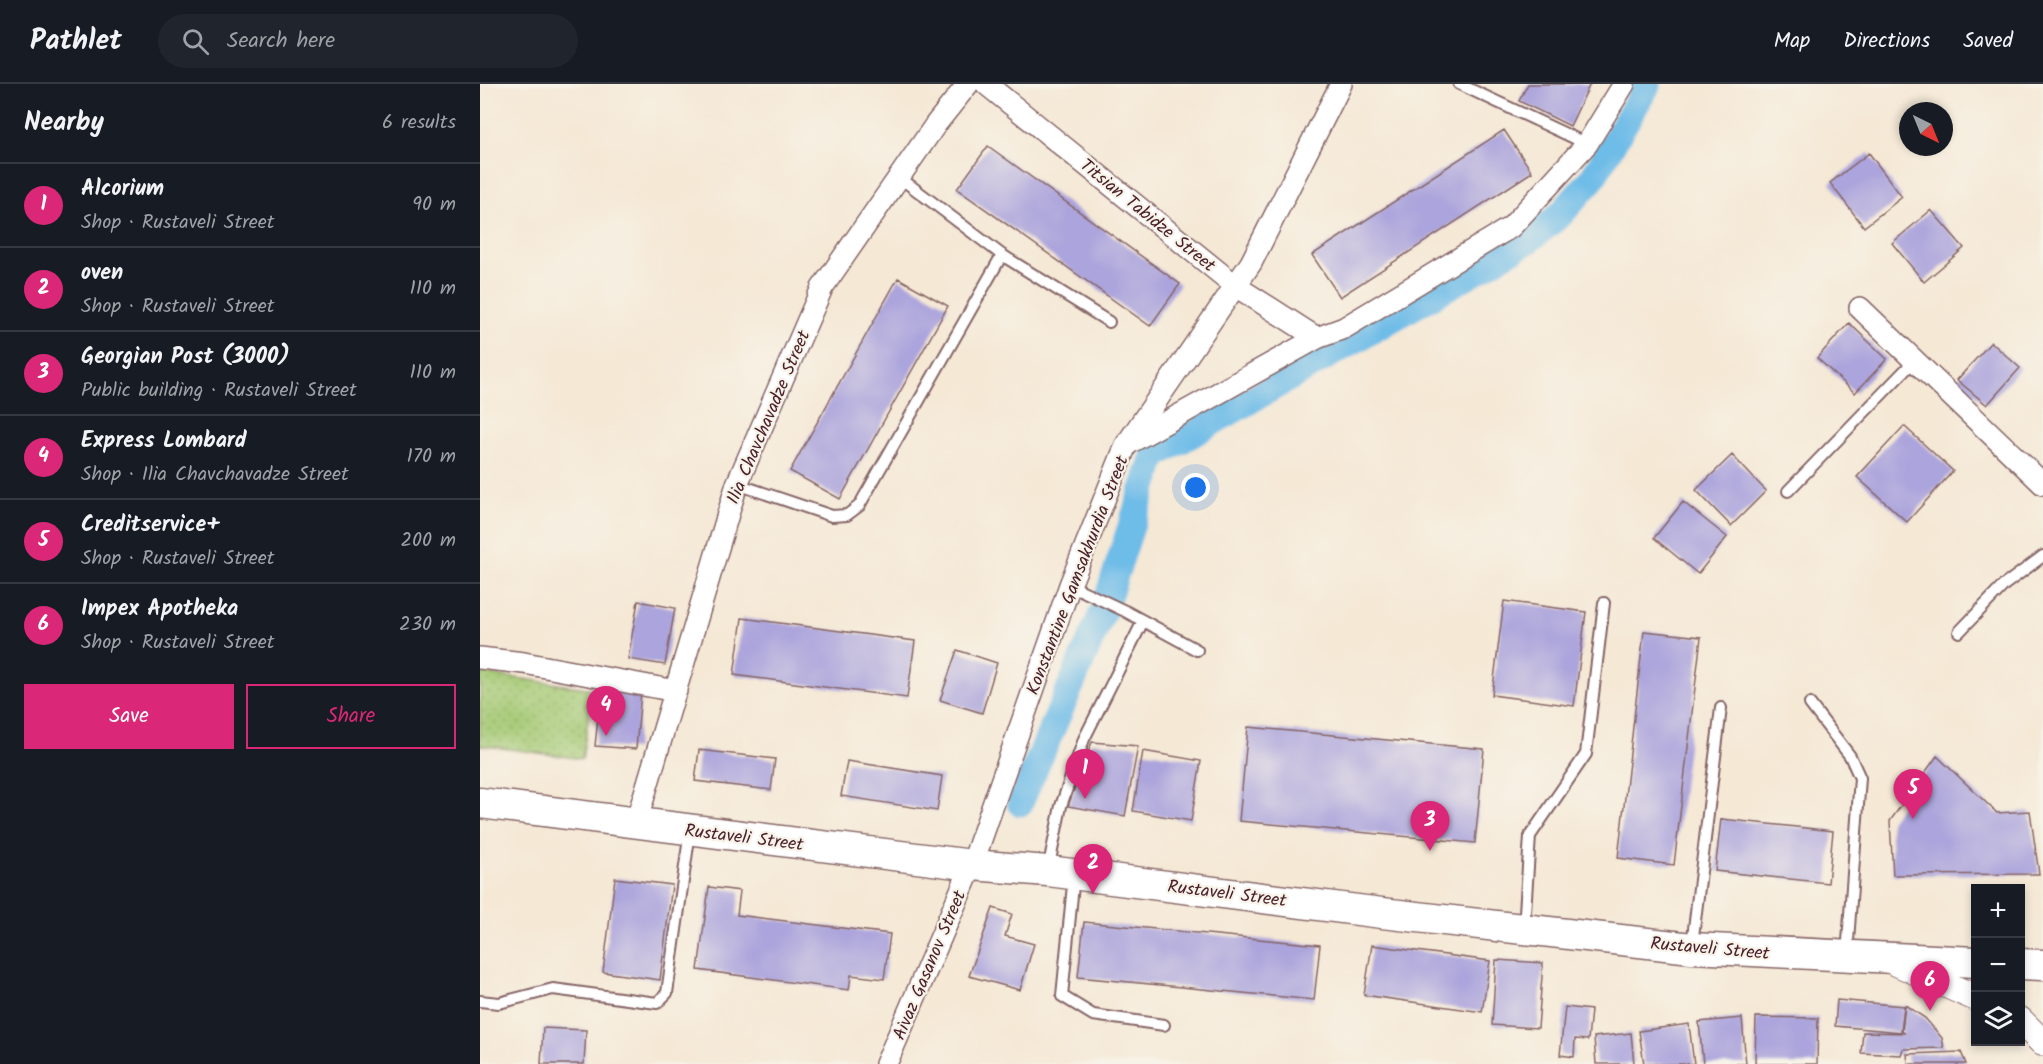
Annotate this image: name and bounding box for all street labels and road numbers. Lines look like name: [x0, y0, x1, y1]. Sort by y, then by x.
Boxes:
street label: Titsian Tabidze Street: [1073, 152, 1222, 281]
street label: Ilia Chavchavadze Street: [720, 325, 820, 509]
street label: Konstantine Gamsakhurdia Street: [1019, 451, 1138, 699]
street label: Rustaveli Street: [683, 817, 806, 860]
street label: Rustaveli Street: [1166, 873, 1289, 916]
street label: Aivaz Gasanov Street: [886, 885, 975, 1045]
street label: Rustaveli Street: [1649, 930, 1772, 969]

